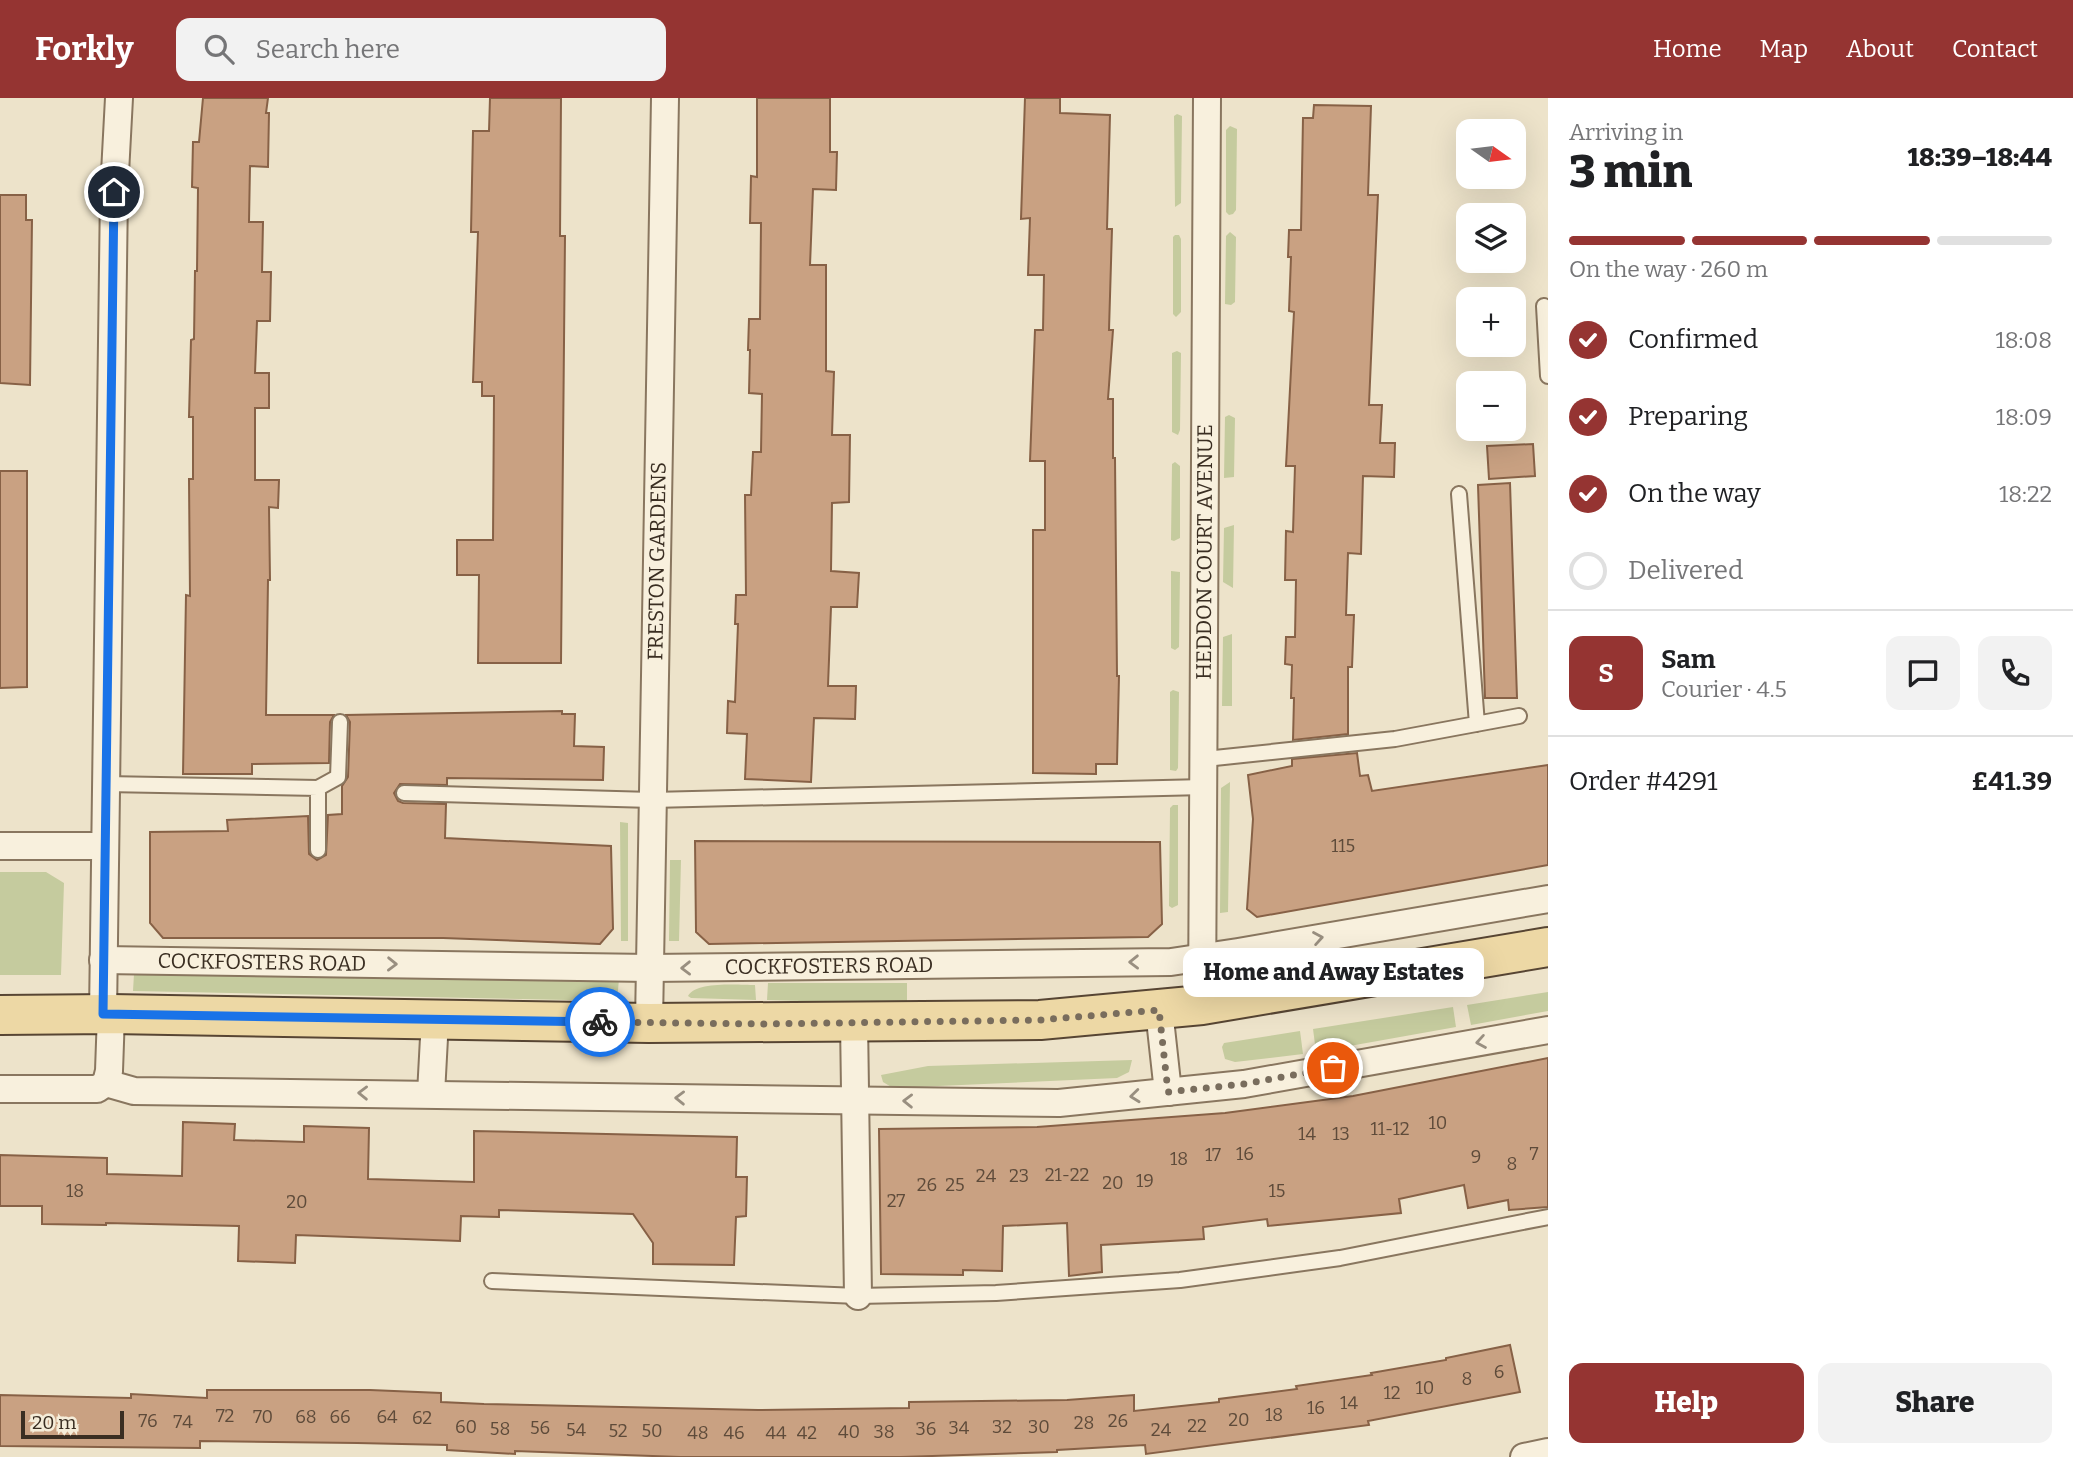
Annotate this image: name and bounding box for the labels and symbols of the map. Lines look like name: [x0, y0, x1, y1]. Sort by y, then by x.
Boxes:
north arrow: [1456, 119, 1526, 189]
pin: [84, 162, 144, 222]
street label: HEDDON COURT AVENUE: [1191, 424, 1218, 680]
street label: FRESTON GARDENS: [642, 461, 672, 661]
house number: 115: [1331, 835, 1355, 857]
one-way arrow: [1312, 931, 1324, 946]
street label: COCKFOSTERS ROAD: [158, 948, 366, 977]
callout: Home and Away Estates: [1182, 949, 1484, 998]
street label: COCKFOSTERS ROAD: [725, 952, 933, 980]
one-way arrow: [1128, 954, 1139, 970]
one-way arrow: [387, 956, 398, 972]
one-way arrow: [680, 960, 691, 975]
courier: [565, 987, 635, 1057]
one-way arrow: [1475, 1034, 1487, 1049]
pin: [1303, 1038, 1363, 1098]
one-way arrow: [357, 1086, 368, 1101]
one-way arrow: [1129, 1088, 1141, 1103]
one-way arrow: [675, 1090, 685, 1106]
one-way arrow: [902, 1094, 913, 1109]
house number: 10: [1429, 1112, 1447, 1134]
house number: 11-12: [1370, 1118, 1410, 1140]
house number: 14: [1298, 1123, 1316, 1145]
house number: 13: [1332, 1123, 1350, 1145]
house number: 16: [1236, 1143, 1254, 1165]
house number: 7: [1529, 1143, 1539, 1165]
house number: 17: [1205, 1144, 1221, 1166]
house number: 9: [1471, 1146, 1481, 1168]
house number: 18: [1170, 1148, 1188, 1170]
house number: 8: [1507, 1153, 1517, 1175]
house number: 21-22: [1045, 1164, 1089, 1186]
house number: 24: [976, 1165, 997, 1187]
house number: 23: [1009, 1165, 1029, 1187]
house number: 19: [1136, 1170, 1154, 1192]
house number: 20: [1102, 1172, 1124, 1194]
house number: 26: [917, 1174, 937, 1196]
house number: 25: [945, 1174, 965, 1196]
house number: 18: [66, 1180, 84, 1202]
house number: 15: [1269, 1180, 1285, 1202]
house number: 27: [887, 1190, 905, 1212]
house number: 20: [286, 1191, 308, 1213]
house number: 6: [1494, 1361, 1504, 1383]
house number: 8: [1462, 1368, 1472, 1390]
house number: 10: [1416, 1377, 1434, 1399]
house number: 12: [1383, 1382, 1401, 1404]
house number: 14: [1340, 1392, 1358, 1414]
house number: 16: [1307, 1397, 1325, 1419]
house number: 18: [1265, 1404, 1283, 1426]
house number: 72: [216, 1405, 234, 1427]
house number: 70: [253, 1406, 273, 1428]
house number: 68: [295, 1406, 317, 1428]
house number: 66: [329, 1406, 351, 1428]
house number: 64: [376, 1406, 398, 1428]
house number: 62: [412, 1407, 432, 1429]
scale bar: [21, 1408, 124, 1440]
house number: 20: [1228, 1409, 1250, 1431]
house number: 76: [138, 1410, 158, 1432]
house number: 26: [1108, 1410, 1128, 1432]
house number: 74: [173, 1411, 193, 1433]
house number: 28: [1074, 1412, 1094, 1434]
house number: 22: [1187, 1415, 1207, 1437]
house number: 60: [455, 1416, 477, 1438]
house number: 32: [992, 1416, 1012, 1438]
house number: 30: [1028, 1416, 1050, 1438]
house number: 56: [530, 1417, 550, 1439]
house number: 34: [949, 1417, 970, 1439]
house number: 58: [490, 1418, 510, 1440]
house number: 36: [916, 1418, 936, 1440]
house number: 54: [566, 1419, 587, 1441]
house number: 24: [1151, 1419, 1172, 1441]
house number: 52: [608, 1420, 628, 1442]
house number: 50: [641, 1420, 663, 1442]
house number: 40: [838, 1421, 860, 1443]
house number: 38: [873, 1421, 895, 1443]
house number: 48: [687, 1422, 709, 1444]
house number: 46: [723, 1422, 745, 1444]
house number: 44: [765, 1422, 787, 1444]
house number: 42: [797, 1422, 817, 1444]

